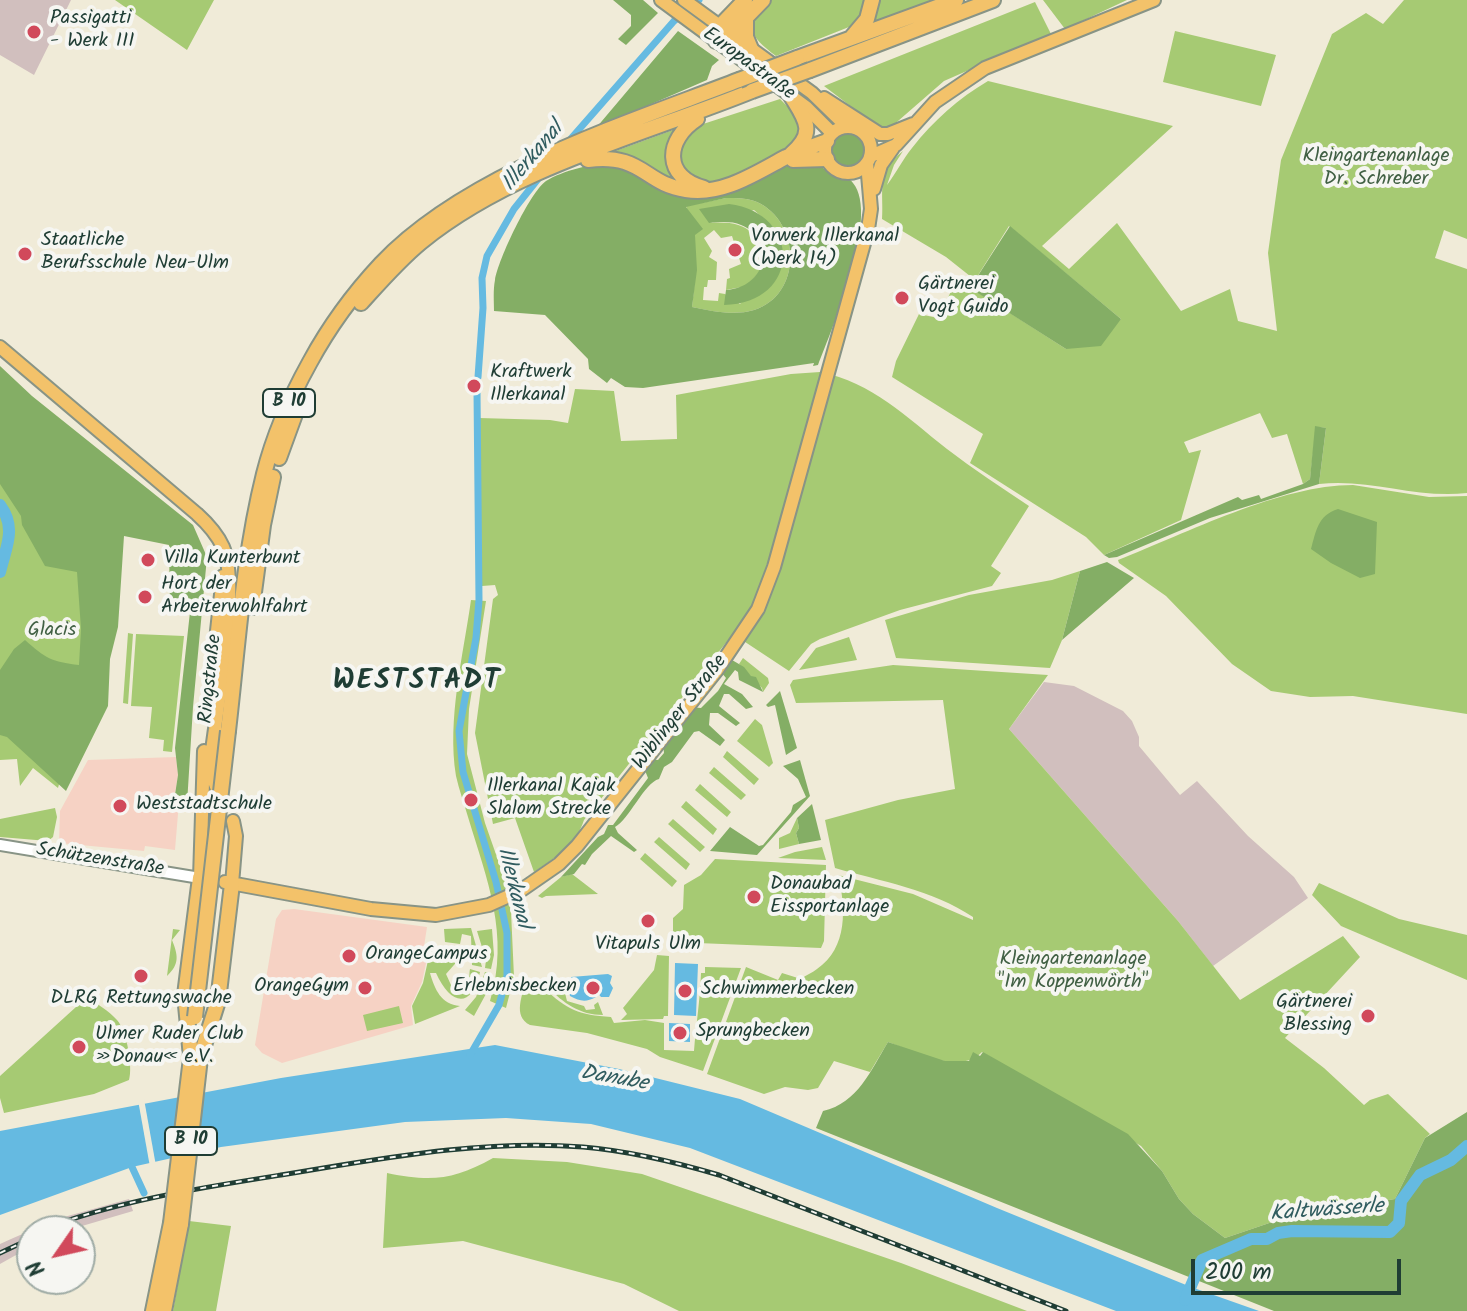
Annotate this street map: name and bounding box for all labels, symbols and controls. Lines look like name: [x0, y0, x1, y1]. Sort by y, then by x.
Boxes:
place label: Passigatti - Werk III: [50, 8, 134, 55]
marker: Passigatti - Werk III: [25, 23, 43, 41]
street label: Europastraße: [697, 23, 799, 107]
water label: Illerkanal: [497, 118, 571, 198]
park label: Kleingartenanlage Dr. Schreber: [1303, 146, 1449, 193]
place label: Vorwerk Illerkanal (Werk 14): [751, 226, 899, 273]
place label: Staatliche Berufsschule Neu-Ulm: [41, 230, 229, 277]
marker: Vorwerk Illerkanal (Werk 14): [726, 241, 744, 259]
marker: Staatliche Berufsschule Neu-Ulm: [16, 245, 34, 263]
place label: Gärtnerei Vogt Guido: [918, 274, 1009, 321]
marker: Gärtnerei Vogt Guido: [893, 289, 911, 307]
place label: Kraftwerk Illerkanal: [490, 362, 572, 409]
marker: Kraftwerk Illerkanal: [465, 377, 483, 395]
road number: B 10: [263, 389, 315, 417]
place label: Villa Kunterbunt: [164, 548, 301, 572]
marker: Villa Kunterbunt: [139, 551, 157, 569]
place label: Hort der Arbeiterwohlfahrt: [161, 574, 308, 621]
marker: Hort der Arbeiterwohlfahrt: [136, 588, 154, 606]
park label: Glacis: [28, 620, 76, 644]
street label: Ringstraße: [195, 633, 229, 725]
street label: Wiblinger Straße: [629, 651, 733, 775]
district label: WESTSTADT: [333, 666, 501, 700]
place label: Illerkanal Kajak Slalom Strecke: [487, 776, 615, 823]
marker: Illerkanal Kajak Slalom Strecke: [462, 791, 480, 809]
place label: Weststadtschule: [136, 794, 272, 818]
marker: Weststadtschule: [111, 797, 129, 815]
street label: Schützenstraße: [34, 839, 166, 883]
water label: Illerkanal: [489, 845, 535, 931]
place label: Donaubad Eissportanlage: [770, 874, 889, 921]
marker: Donaubad Eissportanlage: [745, 888, 763, 906]
marker: Vitapuls Ulm: [639, 912, 657, 930]
place label: Vitapuls Ulm: [595, 934, 701, 958]
place label: OrangeCampus: [365, 944, 487, 968]
marker: OrangeCampus: [340, 947, 358, 965]
park label: Kleingartenanlage "Im Koppenwörth": [998, 949, 1148, 996]
marker: DLRG Rettungswache: [132, 967, 150, 985]
place label: OrangeGym: [254, 976, 349, 1000]
place label: Erlebnisbecken: [453, 976, 577, 1000]
marker: OrangeGym: [356, 979, 374, 997]
marker: Erlebnisbecken: [584, 979, 602, 997]
place label: Schwimmerbecken: [701, 979, 854, 1003]
marker: Schwimmerbecken: [676, 982, 694, 1000]
place label: DLRG Rettungswache: [50, 988, 232, 1012]
place label: Gärtnerei Blessing: [1276, 992, 1352, 1039]
marker: Gärtnerei Blessing: [1359, 1007, 1377, 1025]
place label: Sprungbecken: [696, 1021, 810, 1045]
place label: Ulmer Ruder Club »Donau« e.V.: [95, 1024, 243, 1071]
marker: Sprungbecken: [671, 1024, 689, 1042]
marker: Ulmer Ruder Club »Donau« e.V.: [70, 1038, 88, 1056]
water label: Danube: [578, 1061, 650, 1099]
road number: B 10: [165, 1127, 217, 1155]
water label: Kaltwässerle: [1269, 1195, 1385, 1229]
north arrow: [16, 1215, 96, 1295]
scale bar: [1195, 1243, 1405, 1293]
text: N: [19, 1252, 56, 1283]
text: 200 m: [1205, 1253, 1272, 1292]

